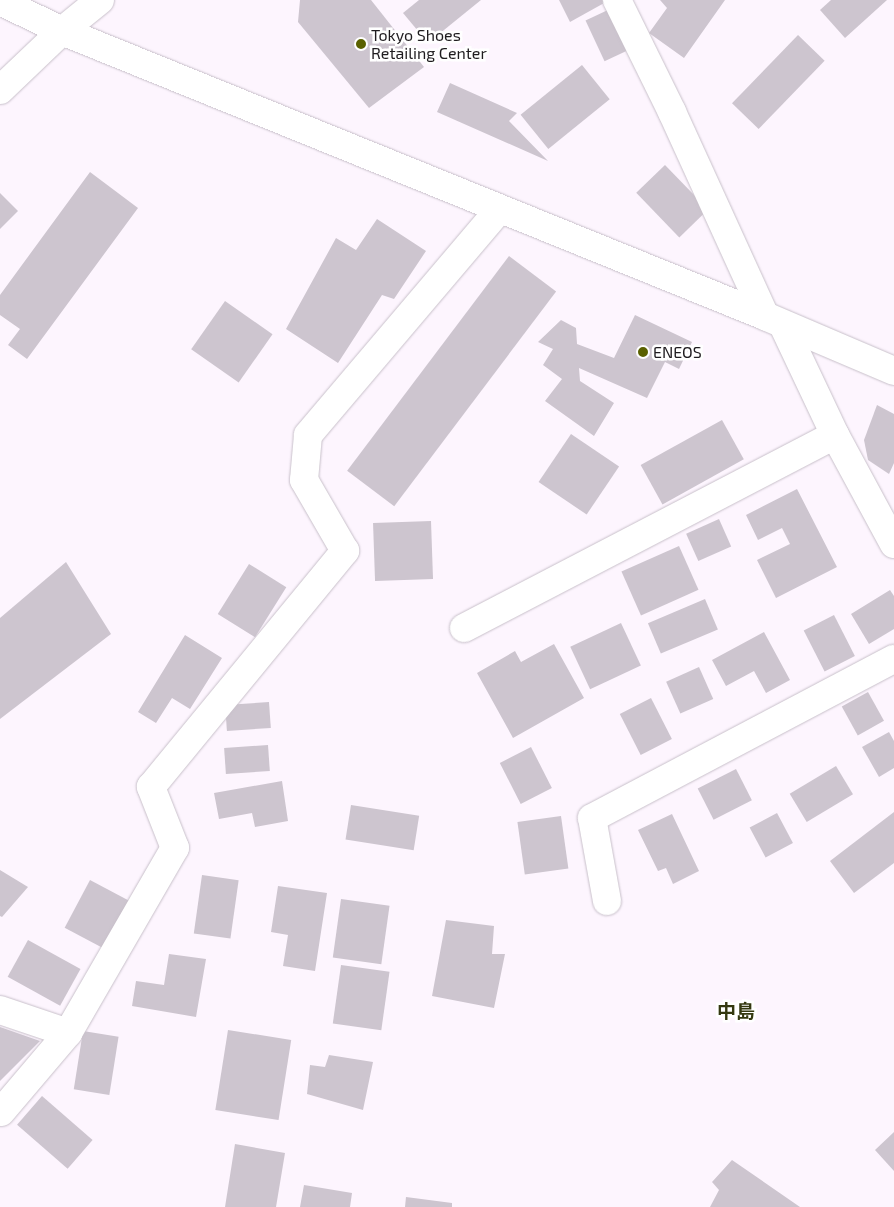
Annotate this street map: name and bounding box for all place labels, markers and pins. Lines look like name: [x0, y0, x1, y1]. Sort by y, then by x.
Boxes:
place label: Tokyo Shoes Retailing Center: [371, 25, 487, 63]
marker: Tokyo Shoes Retailing Center: [355, 38, 367, 50]
place label: ENEOS: [653, 342, 702, 362]
marker: ENEOS: [637, 346, 649, 358]

